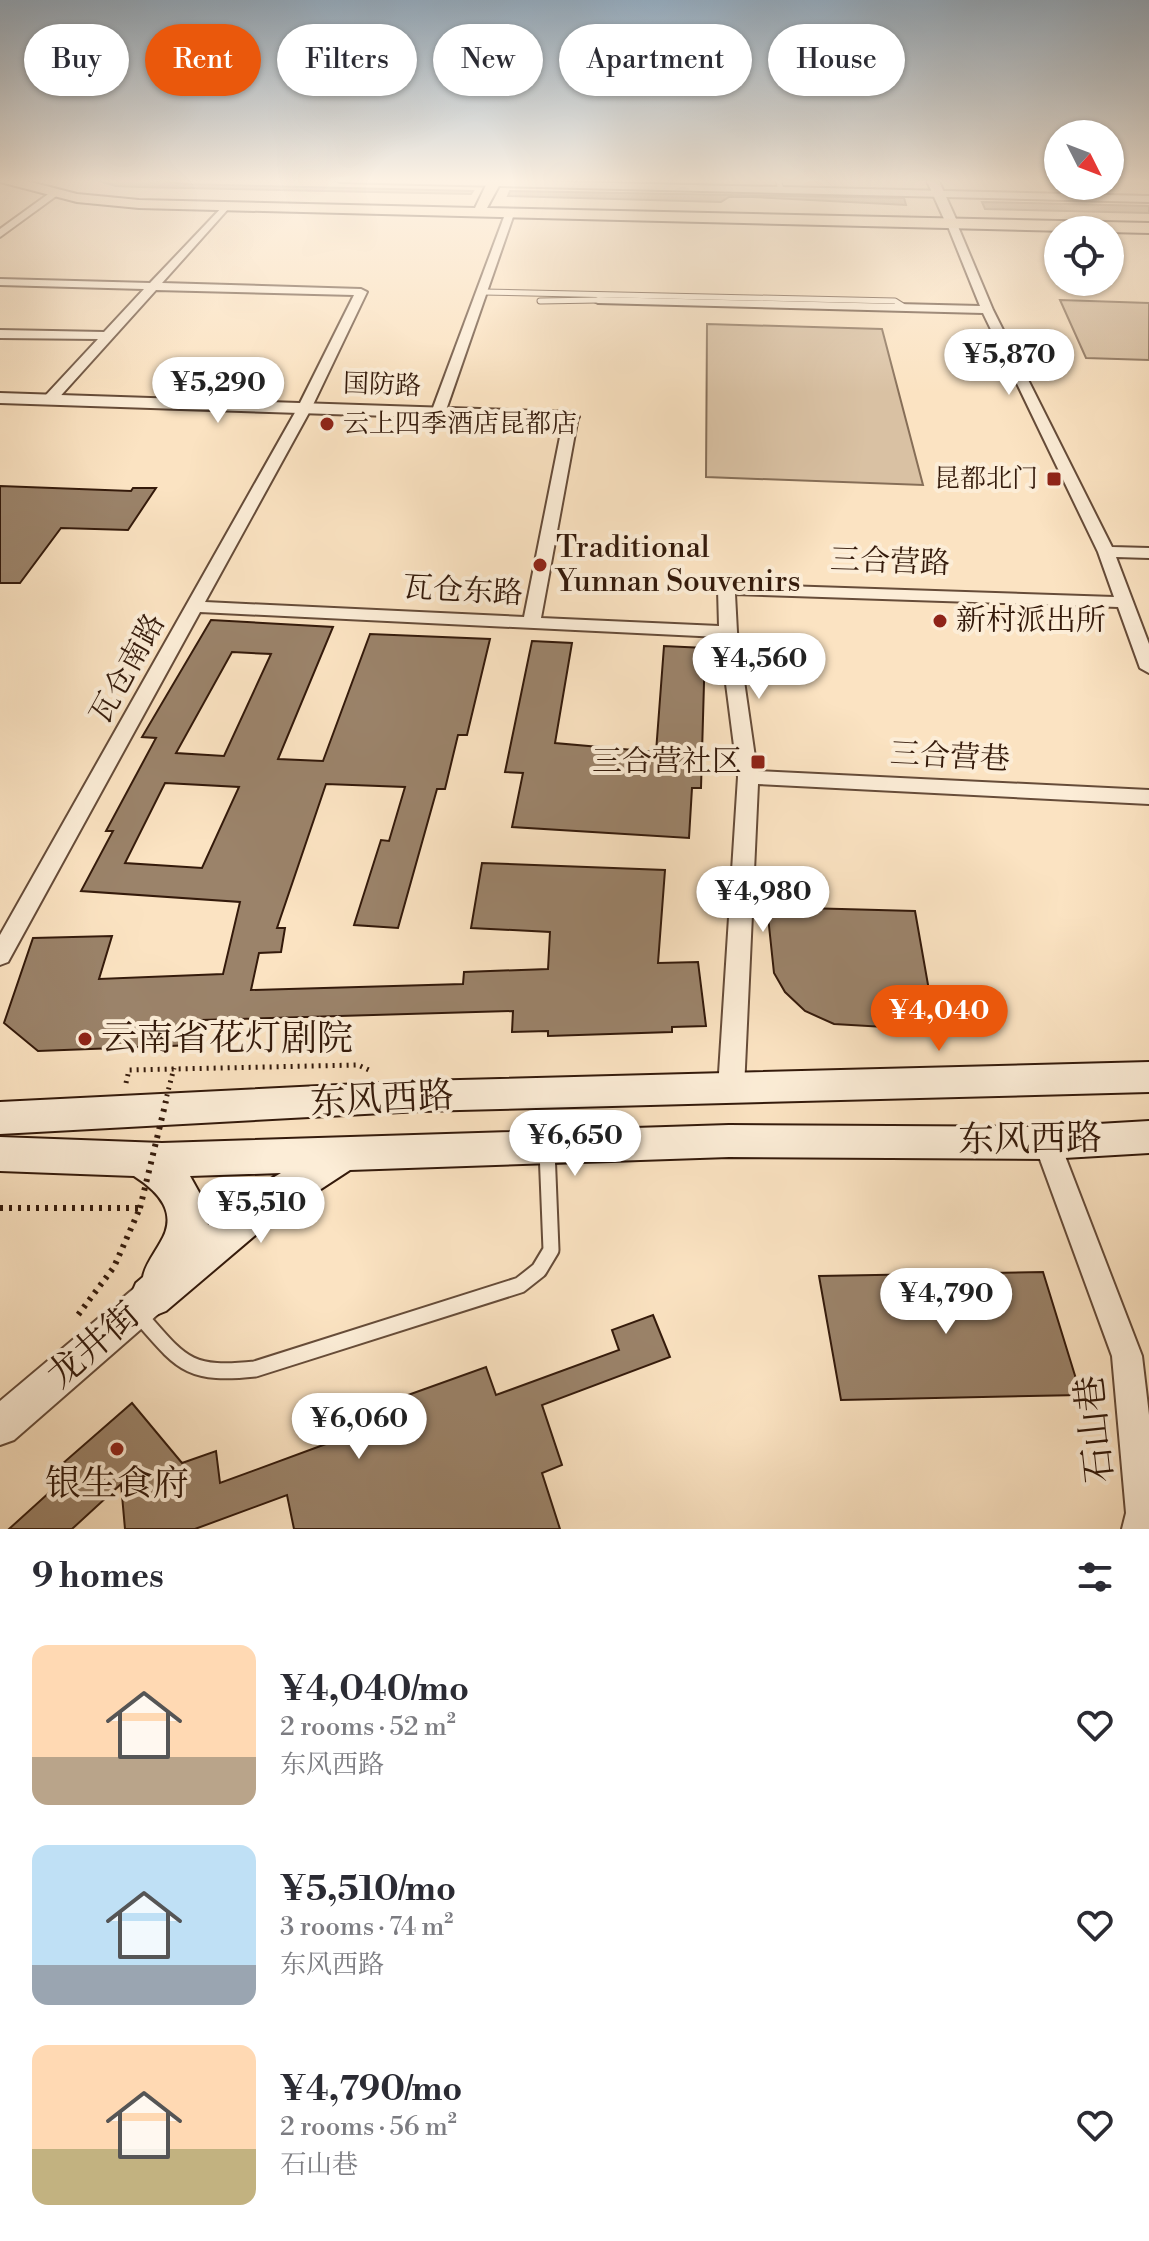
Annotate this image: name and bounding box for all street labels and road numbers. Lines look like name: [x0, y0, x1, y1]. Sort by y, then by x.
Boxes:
street label: 国防路: [342, 368, 422, 402]
street label: 三合营路: [829, 541, 951, 583]
street label: 瓦仓东路: [402, 569, 524, 613]
street label: 瓦仓南路: [82, 607, 174, 731]
street label: 三合营巷: [889, 735, 1011, 779]
street label: 东风西路: [309, 1074, 455, 1126]
street label: 东风西路: [958, 1116, 1102, 1164]
street label: 龙井街: [38, 1294, 150, 1398]
street label: 石山巷: [1068, 1373, 1124, 1485]

